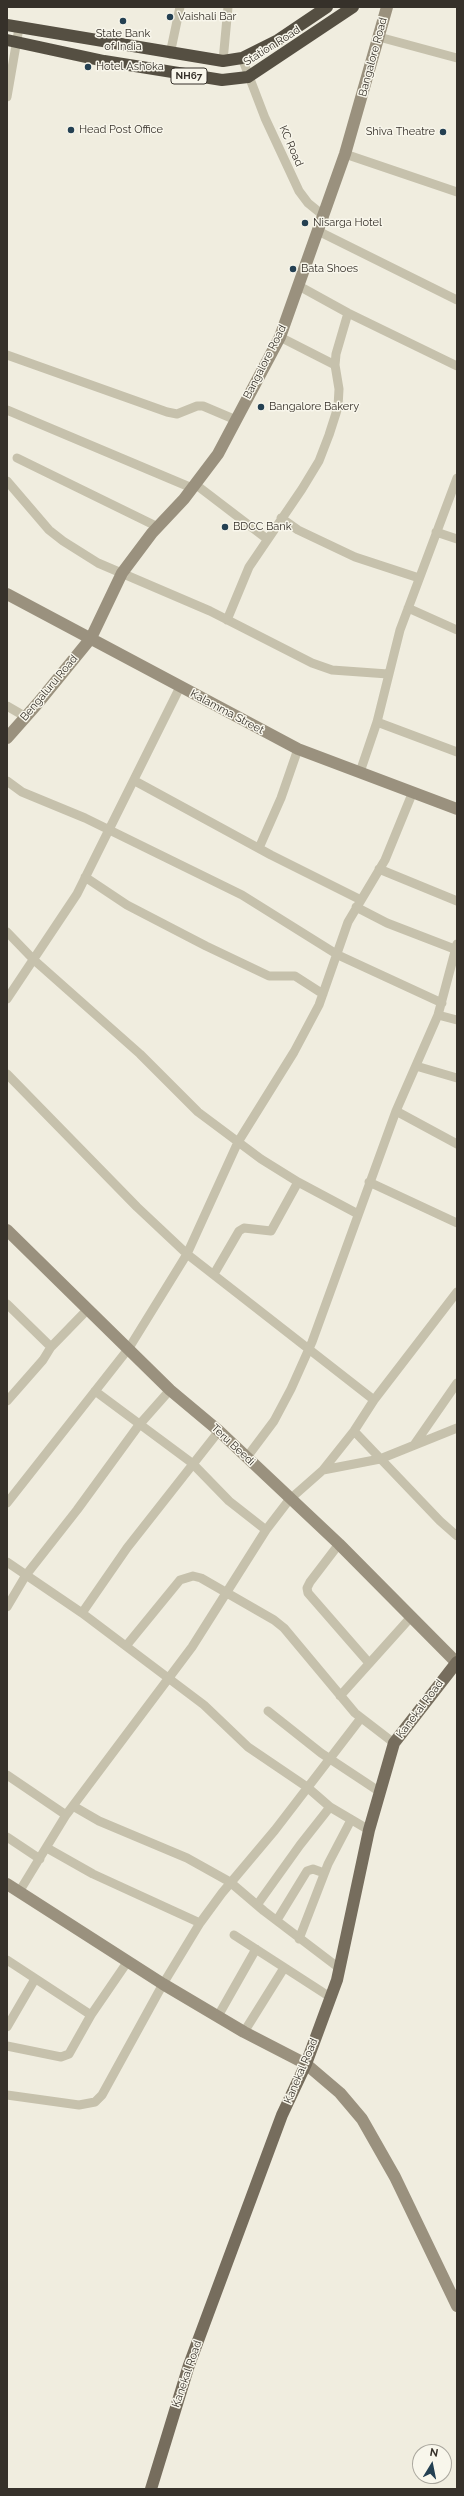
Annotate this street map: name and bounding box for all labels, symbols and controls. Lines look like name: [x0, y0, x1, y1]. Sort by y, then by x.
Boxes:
place label: Vaishali Bar: [178, 10, 236, 24]
marker: Vaishali Bar: [165, 12, 175, 22]
marker: State Bank of India: [118, 16, 128, 26]
street label: Bangalore Road: [356, 16, 390, 98]
street label: Station Road: [241, 23, 303, 69]
place label: State Bank of India: [96, 27, 150, 53]
place label: Hotel Ashoka: [96, 60, 164, 74]
marker: Hotel Ashoka: [83, 62, 93, 72]
road number: NH67: [171, 68, 207, 84]
place label: Head Post Office: [79, 123, 163, 137]
street label: KC Road: [276, 124, 306, 168]
marker: Head Post Office: [66, 125, 76, 135]
place label: Shiva Theatre: [366, 125, 435, 139]
marker: Shiva Theatre: [438, 127, 448, 137]
place label: Nisarga Hotel: [313, 216, 382, 230]
marker: Nisarga Hotel: [300, 218, 310, 228]
place label: Bata Shoes: [301, 262, 358, 276]
marker: Bata Shoes: [288, 264, 298, 274]
street label: Bangalore Road: [241, 323, 289, 401]
place label: Bangalore Bakery: [269, 400, 359, 414]
marker: Bangalore Bakery: [256, 402, 266, 412]
place label: BDCC Bank: [233, 520, 292, 534]
marker: BDCC Bank: [220, 522, 230, 532]
street label: Bengaluru Road: [18, 652, 80, 724]
street label: Kalamma Street: [188, 687, 266, 737]
street label: Teru Beedi: [209, 1422, 257, 1468]
street label: Kanekal Road: [394, 1677, 446, 1741]
street label: Kanekal Road: [281, 2036, 321, 2106]
street label: Kanekal Road: [169, 2339, 205, 2409]
north arrow: [412, 2444, 452, 2484]
text: N: [429, 2446, 439, 2460]

